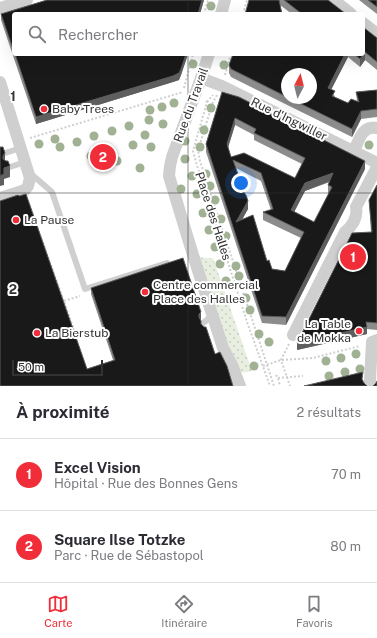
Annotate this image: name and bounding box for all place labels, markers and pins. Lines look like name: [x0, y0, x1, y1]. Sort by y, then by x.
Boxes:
place label: Baby Trees: [52, 102, 114, 116]
marker: Baby Trees: [39, 104, 49, 114]
pin: 2: [90, 142, 116, 172]
place label: La Pause: [24, 213, 74, 227]
marker: La Pause: [11, 215, 21, 225]
pin: 1: [340, 242, 366, 272]
place label: Centre commercial Place des Halles: [153, 278, 259, 306]
marker: Centre commercial Place des Halles: [140, 287, 150, 297]
place label: La Table de Mokka: [297, 317, 351, 345]
place label: La Bierstub: [45, 326, 109, 340]
marker: La Table de Mokka: [354, 326, 364, 336]
marker: La Bierstub: [32, 328, 42, 338]

